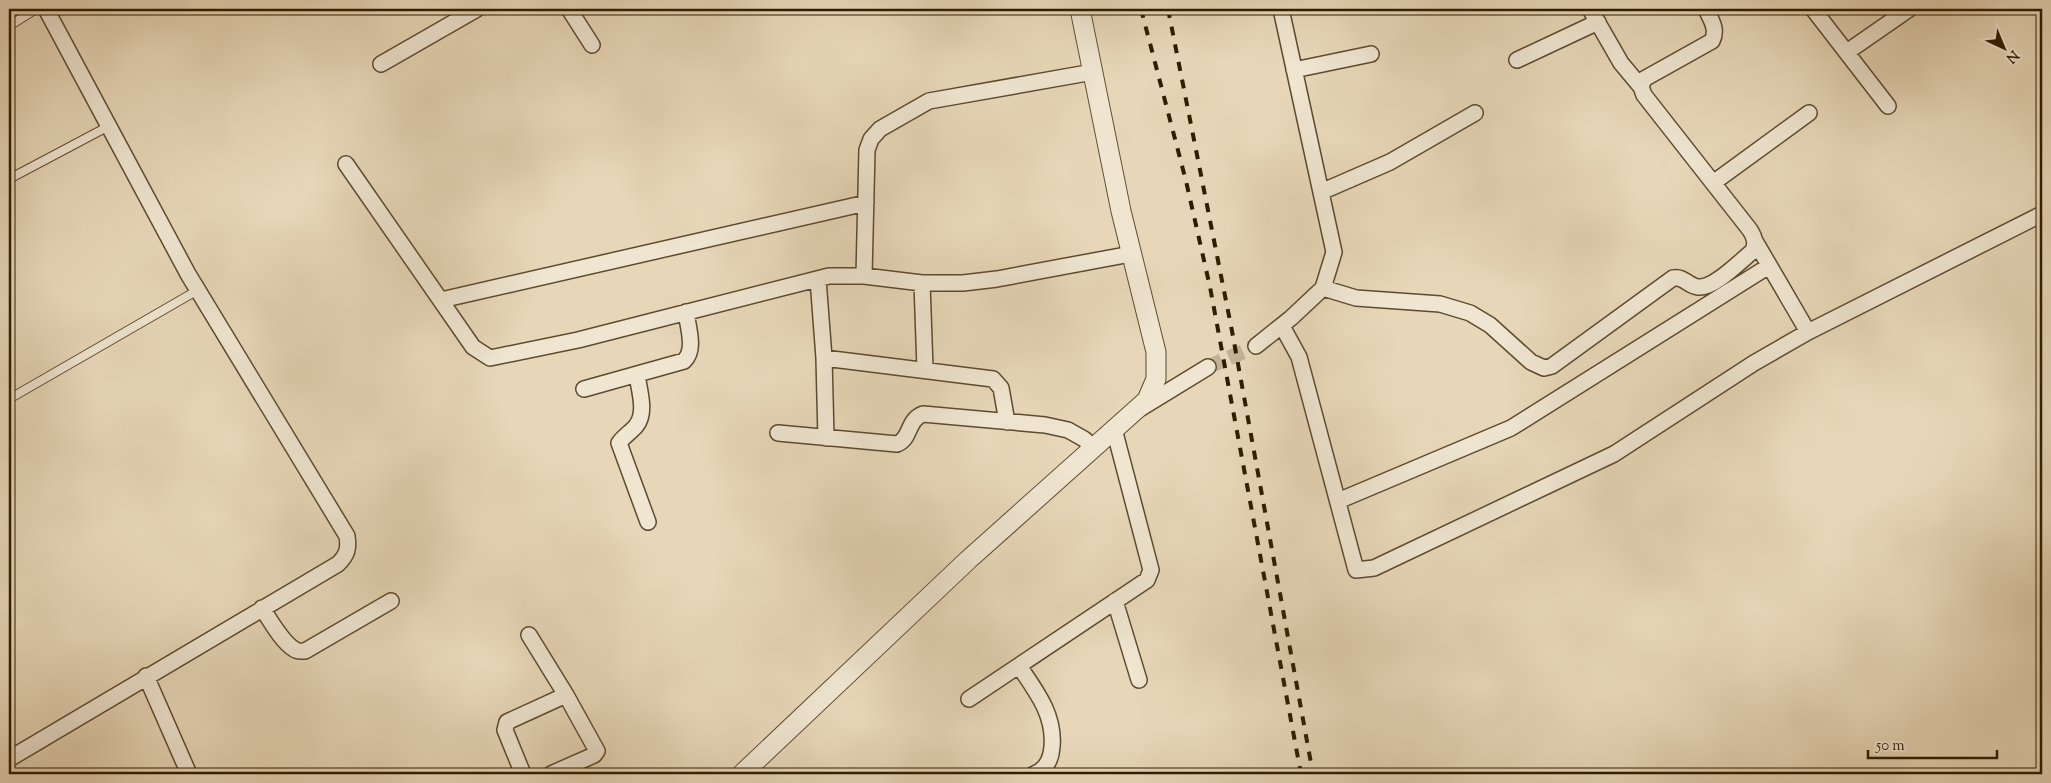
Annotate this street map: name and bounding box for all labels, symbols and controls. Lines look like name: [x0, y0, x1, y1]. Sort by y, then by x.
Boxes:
north arrow: [1978, 22, 2028, 72]
text: N: [2001, 45, 2023, 67]
scale bar: [1868, 728, 1997, 760]
text: 50 m: [1875, 736, 1905, 757]

